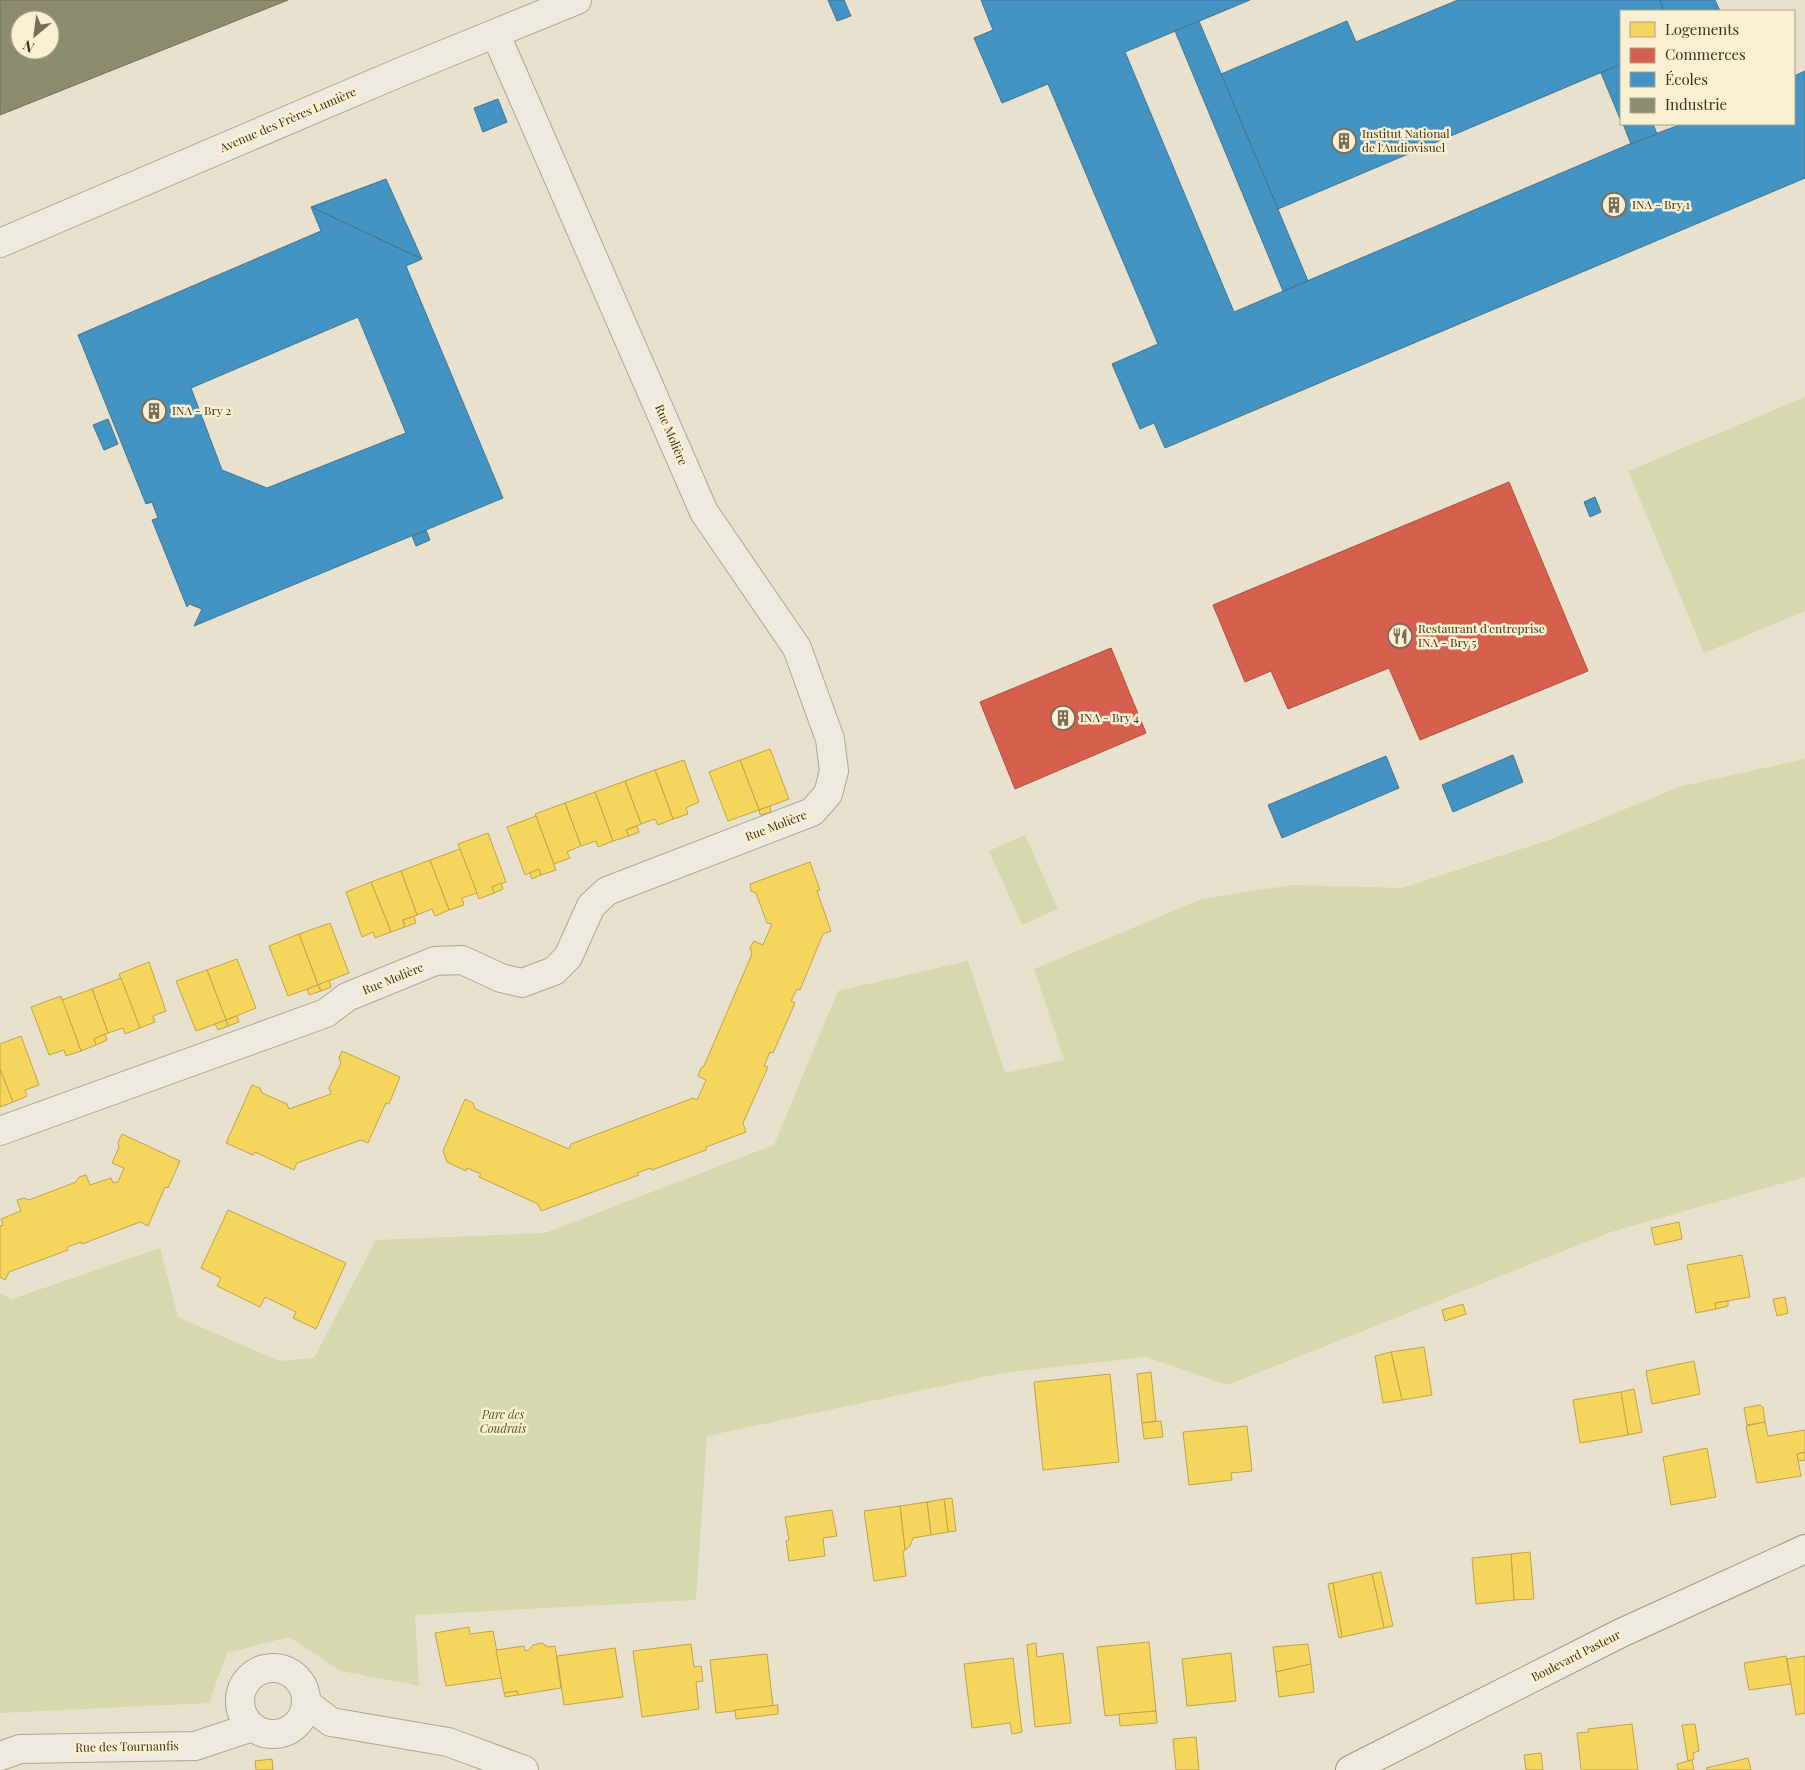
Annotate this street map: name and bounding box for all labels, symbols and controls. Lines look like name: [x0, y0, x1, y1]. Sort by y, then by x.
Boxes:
north arrow: [10, 10, 60, 60]
legend: [1620, 10, 1795, 125]
text: Logements: [1665, 19, 1739, 39]
text: N: [19, 36, 37, 58]
text: Commerces: [1665, 44, 1746, 64]
text: Écoles: [1665, 69, 1708, 89]
street label: Avenue des Frères Lumière: [216, 83, 358, 156]
text: Industrie: [1665, 94, 1727, 114]
place label: Institut National de l'Audiovisuel: [1362, 125, 1450, 155]
building icon: Institut National de l'Audiovisuel: [1331, 128, 1357, 154]
building icon: INA - Bry 1: [1601, 192, 1627, 218]
place label: INA - Bry 1: [1632, 196, 1690, 212]
building icon: INA - Bry 2: [141, 398, 167, 424]
place label: INA - Bry 2: [172, 402, 231, 418]
street label: Rue Molière: [652, 402, 692, 468]
place label: Restaurant d'entreprise INA - Bry 5: [1418, 620, 1545, 650]
restaurant icon: Restaurant d'entreprise INA - Bry 5: [1387, 623, 1413, 649]
building icon: INA - Bry 4: [1050, 705, 1076, 731]
place label: INA - Bry 4: [1080, 709, 1139, 725]
street label: Rue Molière: [743, 806, 809, 844]
street label: Rue Molière: [360, 959, 426, 998]
park label: Parc des Coudrais: [480, 1406, 527, 1436]
street label: Boulevard Pasteur: [1528, 1625, 1623, 1685]
street label: Rue des Tournanfis: [75, 1737, 179, 1755]

